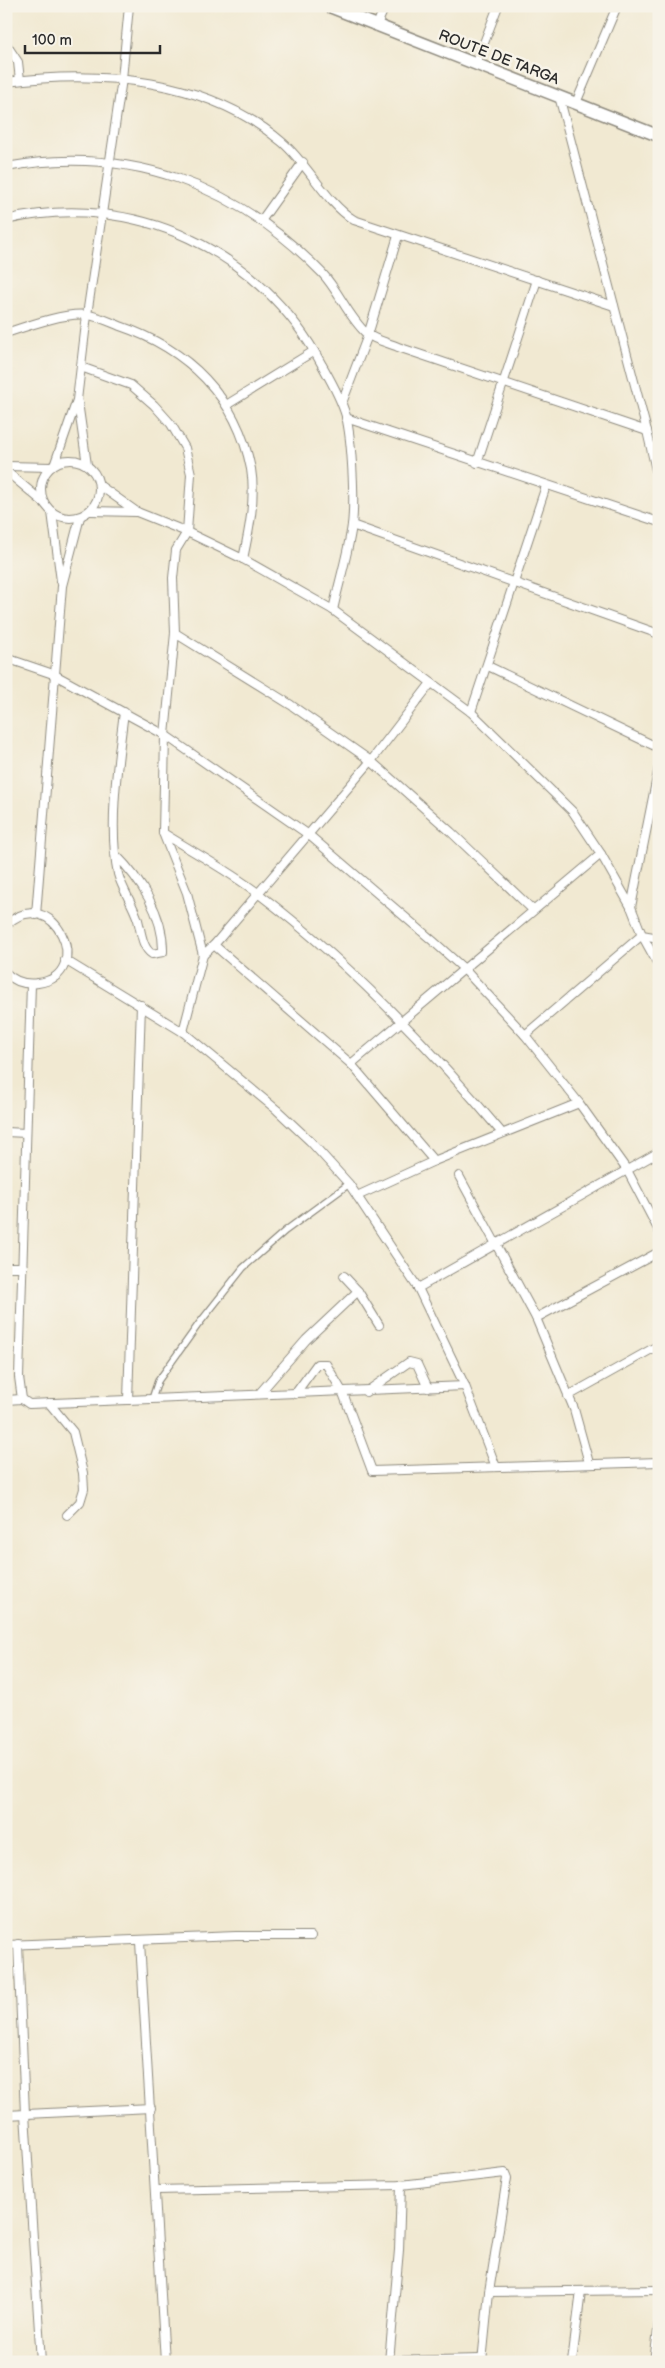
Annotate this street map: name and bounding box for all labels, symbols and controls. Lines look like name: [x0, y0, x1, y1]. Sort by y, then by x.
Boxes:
scale bar: [25, 22, 160, 54]
street label: ROUTE DE TARGA: [436, 26, 563, 90]
text: 100 m: [32, 31, 72, 50]

